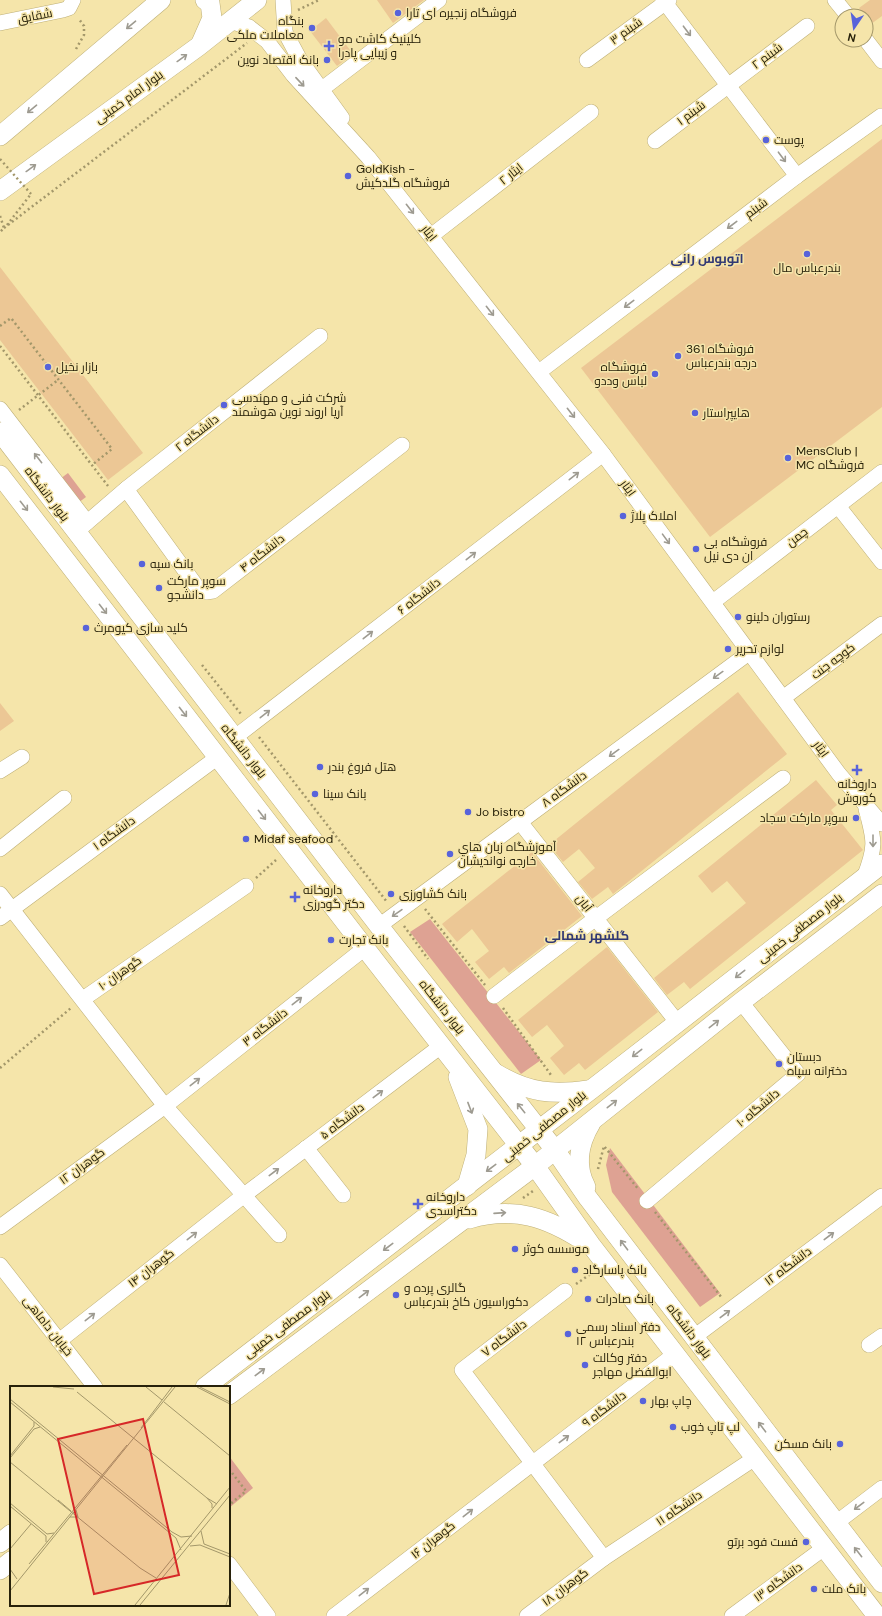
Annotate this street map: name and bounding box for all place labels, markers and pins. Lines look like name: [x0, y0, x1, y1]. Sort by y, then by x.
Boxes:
place label: فروشگاه زنجیره ای تارا: [406, 5, 517, 21]
marker: فروشگاه زنجیره ای تارا: [393, 8, 403, 18]
place label: بنگاه معاملات ملکی: [227, 13, 304, 43]
marker: بنگاه معاملات ملکی: [307, 23, 317, 33]
place label: کلینیک کاشت مو و زیبایی پادرا: [338, 31, 421, 62]
marker: کلینیک کاشت مو و زیبایی پادرا: [323, 40, 335, 52]
place label: بانک اقتصاد نوین: [238, 52, 319, 68]
marker: بانک اقتصاد نوین: [322, 55, 332, 65]
place label: پوست: [774, 132, 805, 149]
marker: پوست: [761, 135, 771, 145]
place label: GoldKish - فروشگاه گلدکیش: [356, 161, 450, 191]
marker: GoldKish - فروشگاه گلدکیش: [343, 171, 353, 181]
marker: بندرعباس مال: [802, 249, 812, 259]
place label: بندرعباس مال: [773, 260, 841, 276]
place label: فروشگاه 361 درجه بندرعباس: [686, 341, 757, 371]
marker: فروشگاه 361 درجه بندرعباس: [673, 351, 683, 361]
place label: بازار نخیل: [56, 359, 98, 375]
place label: فروشگاه لباس وددو: [594, 359, 647, 389]
marker: بازار نخیل: [43, 362, 53, 372]
marker: فروشگاه لباس وددو: [650, 369, 660, 379]
place label: شرکت فنی و مهندسی آریا اروند نوین هوشمند: [232, 390, 346, 420]
marker: شرکت فنی و مهندسی آریا اروند نوین هوشمند: [219, 400, 229, 410]
place label: هایپراستار: [702, 405, 750, 422]
marker: هایپراستار: [690, 408, 700, 418]
place label: MensClub | MC فروشگاه: [796, 443, 864, 473]
marker: MensClub | MC فروشگاه: [783, 453, 793, 463]
place label: املاک پلاژ: [630, 508, 677, 525]
marker: املاک پلاژ: [618, 511, 628, 521]
place label: فروشگاه بی ان دی نیل: [704, 534, 767, 564]
marker: فروشگاه بی ان دی نیل: [691, 544, 701, 554]
place label: بانک سپه: [150, 556, 193, 572]
marker: بانک سپه: [137, 559, 147, 569]
place label: سوپر مارکت دانشجو: [167, 573, 226, 603]
marker: سوپر مارکت دانشجو: [154, 583, 164, 593]
place label: رستوران دلینو: [746, 609, 810, 625]
marker: رستوران دلینو: [733, 612, 743, 622]
place label: کلید سازی کیومرث: [94, 620, 188, 636]
marker: کلید سازی کیومرث: [81, 623, 91, 633]
place label: لوازم تحریر: [735, 641, 784, 657]
marker: لوازم تحریر: [723, 644, 733, 654]
place label: هتل فروغ بندر: [327, 759, 396, 775]
marker: هتل فروغ بندر: [315, 762, 325, 772]
marker: داروخانه کوروش: [852, 765, 862, 775]
place label: داروخانه کوروش: [837, 776, 877, 806]
place label: بانک سینا: [323, 786, 366, 802]
marker: بانک سینا: [310, 789, 320, 799]
place label: Jo bistro: [476, 804, 525, 820]
marker: Jo bistro: [463, 807, 473, 817]
place label: سوپر مارکت سجاد: [760, 810, 848, 827]
marker: سوپر مارکت سجاد: [851, 813, 861, 823]
place label: Midaf seafood: [254, 831, 333, 847]
marker: Midaf seafood: [241, 834, 251, 844]
place label: آموزشگاه زبان هاي خارجه نوانديشان: [458, 839, 557, 869]
marker: آموزشگاه زبان هاي خارجه نوانديشان: [445, 849, 455, 859]
place label: داروخانه دکتر گودرزی: [303, 882, 365, 912]
place label: بانک کشاورزی: [399, 886, 467, 902]
marker: بانک کشاورزی: [386, 889, 396, 899]
marker: داروخانه دکتر گودرزی: [290, 892, 300, 902]
place label: بانک تجارت: [339, 932, 389, 948]
marker: بانک تجارت: [326, 935, 336, 945]
place label: دبستان دخترانه سپاه: [787, 1049, 847, 1079]
marker: دبستان دخترانه سپاه: [774, 1059, 784, 1069]
place label: داروخانه دکتراسدی: [426, 1189, 477, 1219]
marker: داروخانه دکتراسدی: [413, 1199, 423, 1209]
place label: موسسه کوثر: [522, 1241, 589, 1257]
marker: موسسه کوثر: [510, 1244, 520, 1254]
place label: بانک پاسارگاد: [583, 1262, 647, 1279]
marker: بانک پاسارگاد: [570, 1265, 580, 1275]
place label: گالری پرده و دکوراسیون کاخ بندرعباس: [404, 1280, 529, 1310]
marker: گالری پرده و دکوراسیون کاخ بندرعباس: [391, 1290, 401, 1300]
place label: بانک صادرات: [596, 1291, 654, 1307]
marker: بانک صادرات: [583, 1294, 593, 1304]
place label: دفتر اسناد رسمی ۱۲ بندرعباس: [576, 1319, 661, 1349]
marker: دفتر اسناد رسمی ۱۲ بندرعباس: [563, 1329, 573, 1339]
place label: دفتر وکالت ابوالفضل مهاجر: [592, 1350, 672, 1380]
marker: دفتر وکالت ابوالفضل مهاجر: [580, 1360, 590, 1370]
place label: چاپ بهار: [650, 1393, 692, 1410]
marker: چاپ بهار: [638, 1396, 648, 1406]
place label: لپ تاپ خوب: [681, 1419, 740, 1436]
marker: لپ تاپ خوب: [668, 1422, 678, 1432]
place label: بانک مسکن: [775, 1436, 832, 1452]
marker: بانک مسکن: [835, 1439, 845, 1449]
place label: فست فود برتو: [727, 1534, 798, 1550]
marker: فست فود برتو: [801, 1537, 811, 1547]
place label: بانک ملت: [822, 1581, 866, 1597]
marker: بانک ملت: [809, 1584, 819, 1594]

